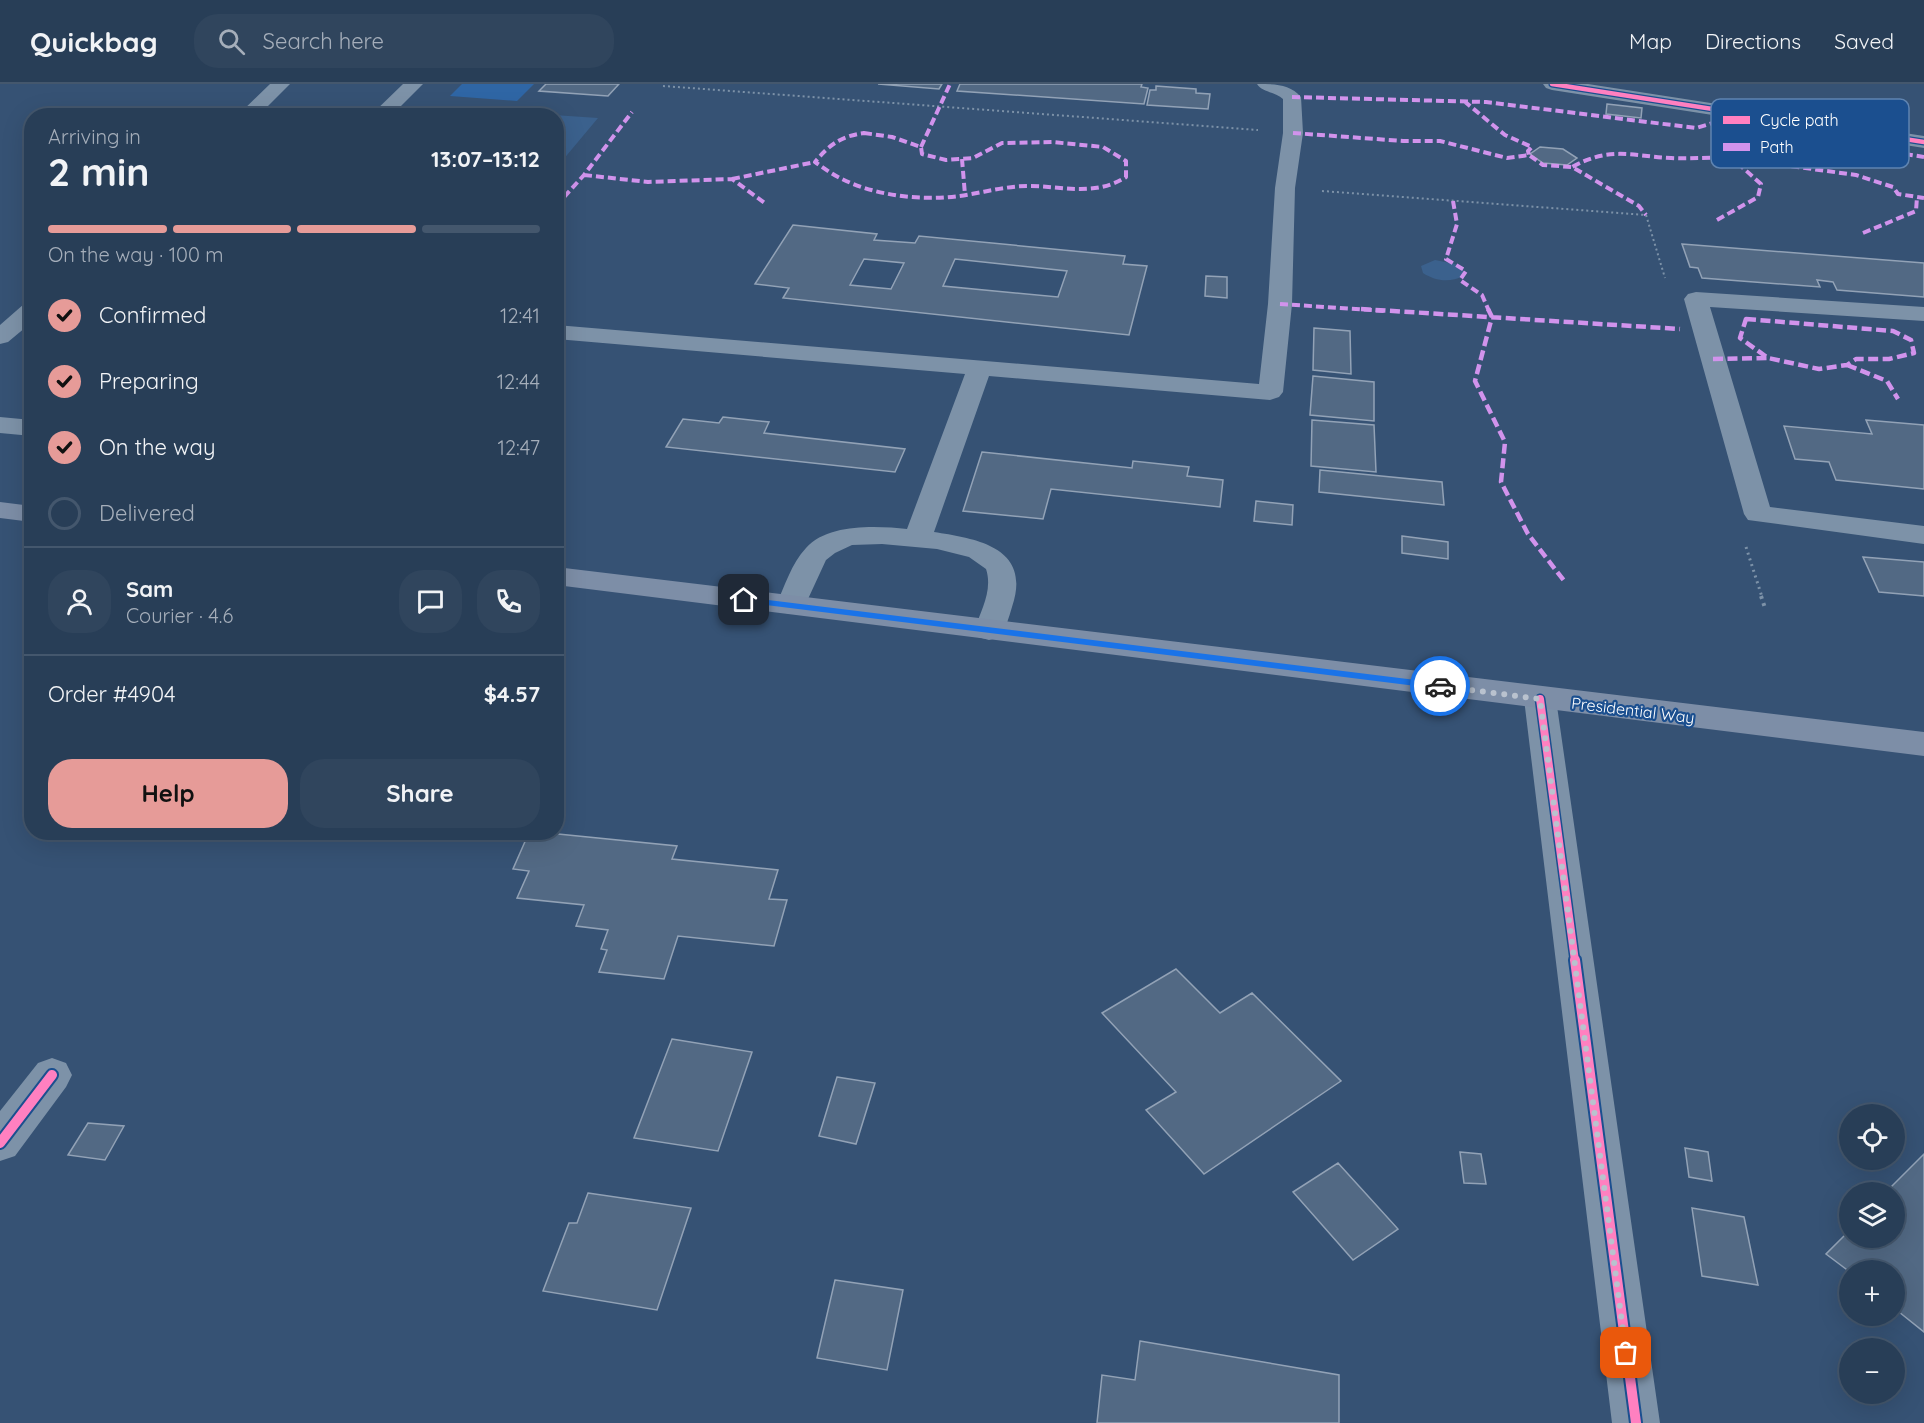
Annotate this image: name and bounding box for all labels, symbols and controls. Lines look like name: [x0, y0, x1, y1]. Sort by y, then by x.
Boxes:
search box: [194, 14, 614, 68]
text: Quickbag: [30, 24, 158, 59]
icon: search: [215, 25, 248, 58]
text: Search here: [263, 27, 384, 55]
text: Map: [1629, 28, 1672, 54]
text: Directions: [1705, 28, 1801, 54]
text: Saved: [1834, 28, 1894, 54]
legend: [1711, 99, 1909, 168]
text: Cycle path: [1760, 110, 1839, 130]
text: Arriving in: [48, 124, 141, 149]
text: Path: [1760, 137, 1794, 157]
text: 13:07–13:12: [431, 145, 540, 173]
text: 2 min: [48, 147, 150, 196]
text: On the way · 100 m: [48, 242, 224, 267]
icon: check: [48, 299, 81, 332]
text: Confirmed: [99, 301, 206, 329]
text: 12:41: [500, 303, 540, 328]
icon: check: [48, 365, 81, 398]
text: Preparing: [99, 367, 199, 395]
text: 12:44: [497, 369, 540, 394]
icon: check: [48, 431, 81, 464]
text: On the way: [99, 433, 215, 461]
text: 12:47: [498, 435, 540, 460]
text: Delivered: [99, 499, 195, 527]
button: person: [48, 570, 111, 633]
button: chat: [399, 570, 462, 633]
button: phone: [477, 570, 540, 633]
pin: [718, 574, 769, 625]
text: Sam: [126, 575, 173, 603]
icon: home: [727, 583, 760, 616]
text: Courier · 4.6: [126, 603, 233, 628]
courier: [1410, 656, 1470, 716]
icon: car: [1424, 670, 1457, 703]
text: Order #4904: [48, 680, 176, 708]
text: $4.57: [484, 680, 540, 708]
street label: Presidential Way: [1570, 693, 1696, 727]
button: Help: [48, 759, 288, 828]
button: Share: [300, 759, 540, 828]
map controls: [1839, 1104, 1905, 1404]
button: locate: [1839, 1104, 1905, 1170]
button: layers: [1839, 1182, 1905, 1248]
button: +: [1839, 1260, 1905, 1326]
pin: [1600, 1327, 1651, 1378]
icon: bag: [1609, 1336, 1642, 1369]
button: −: [1839, 1338, 1905, 1404]

